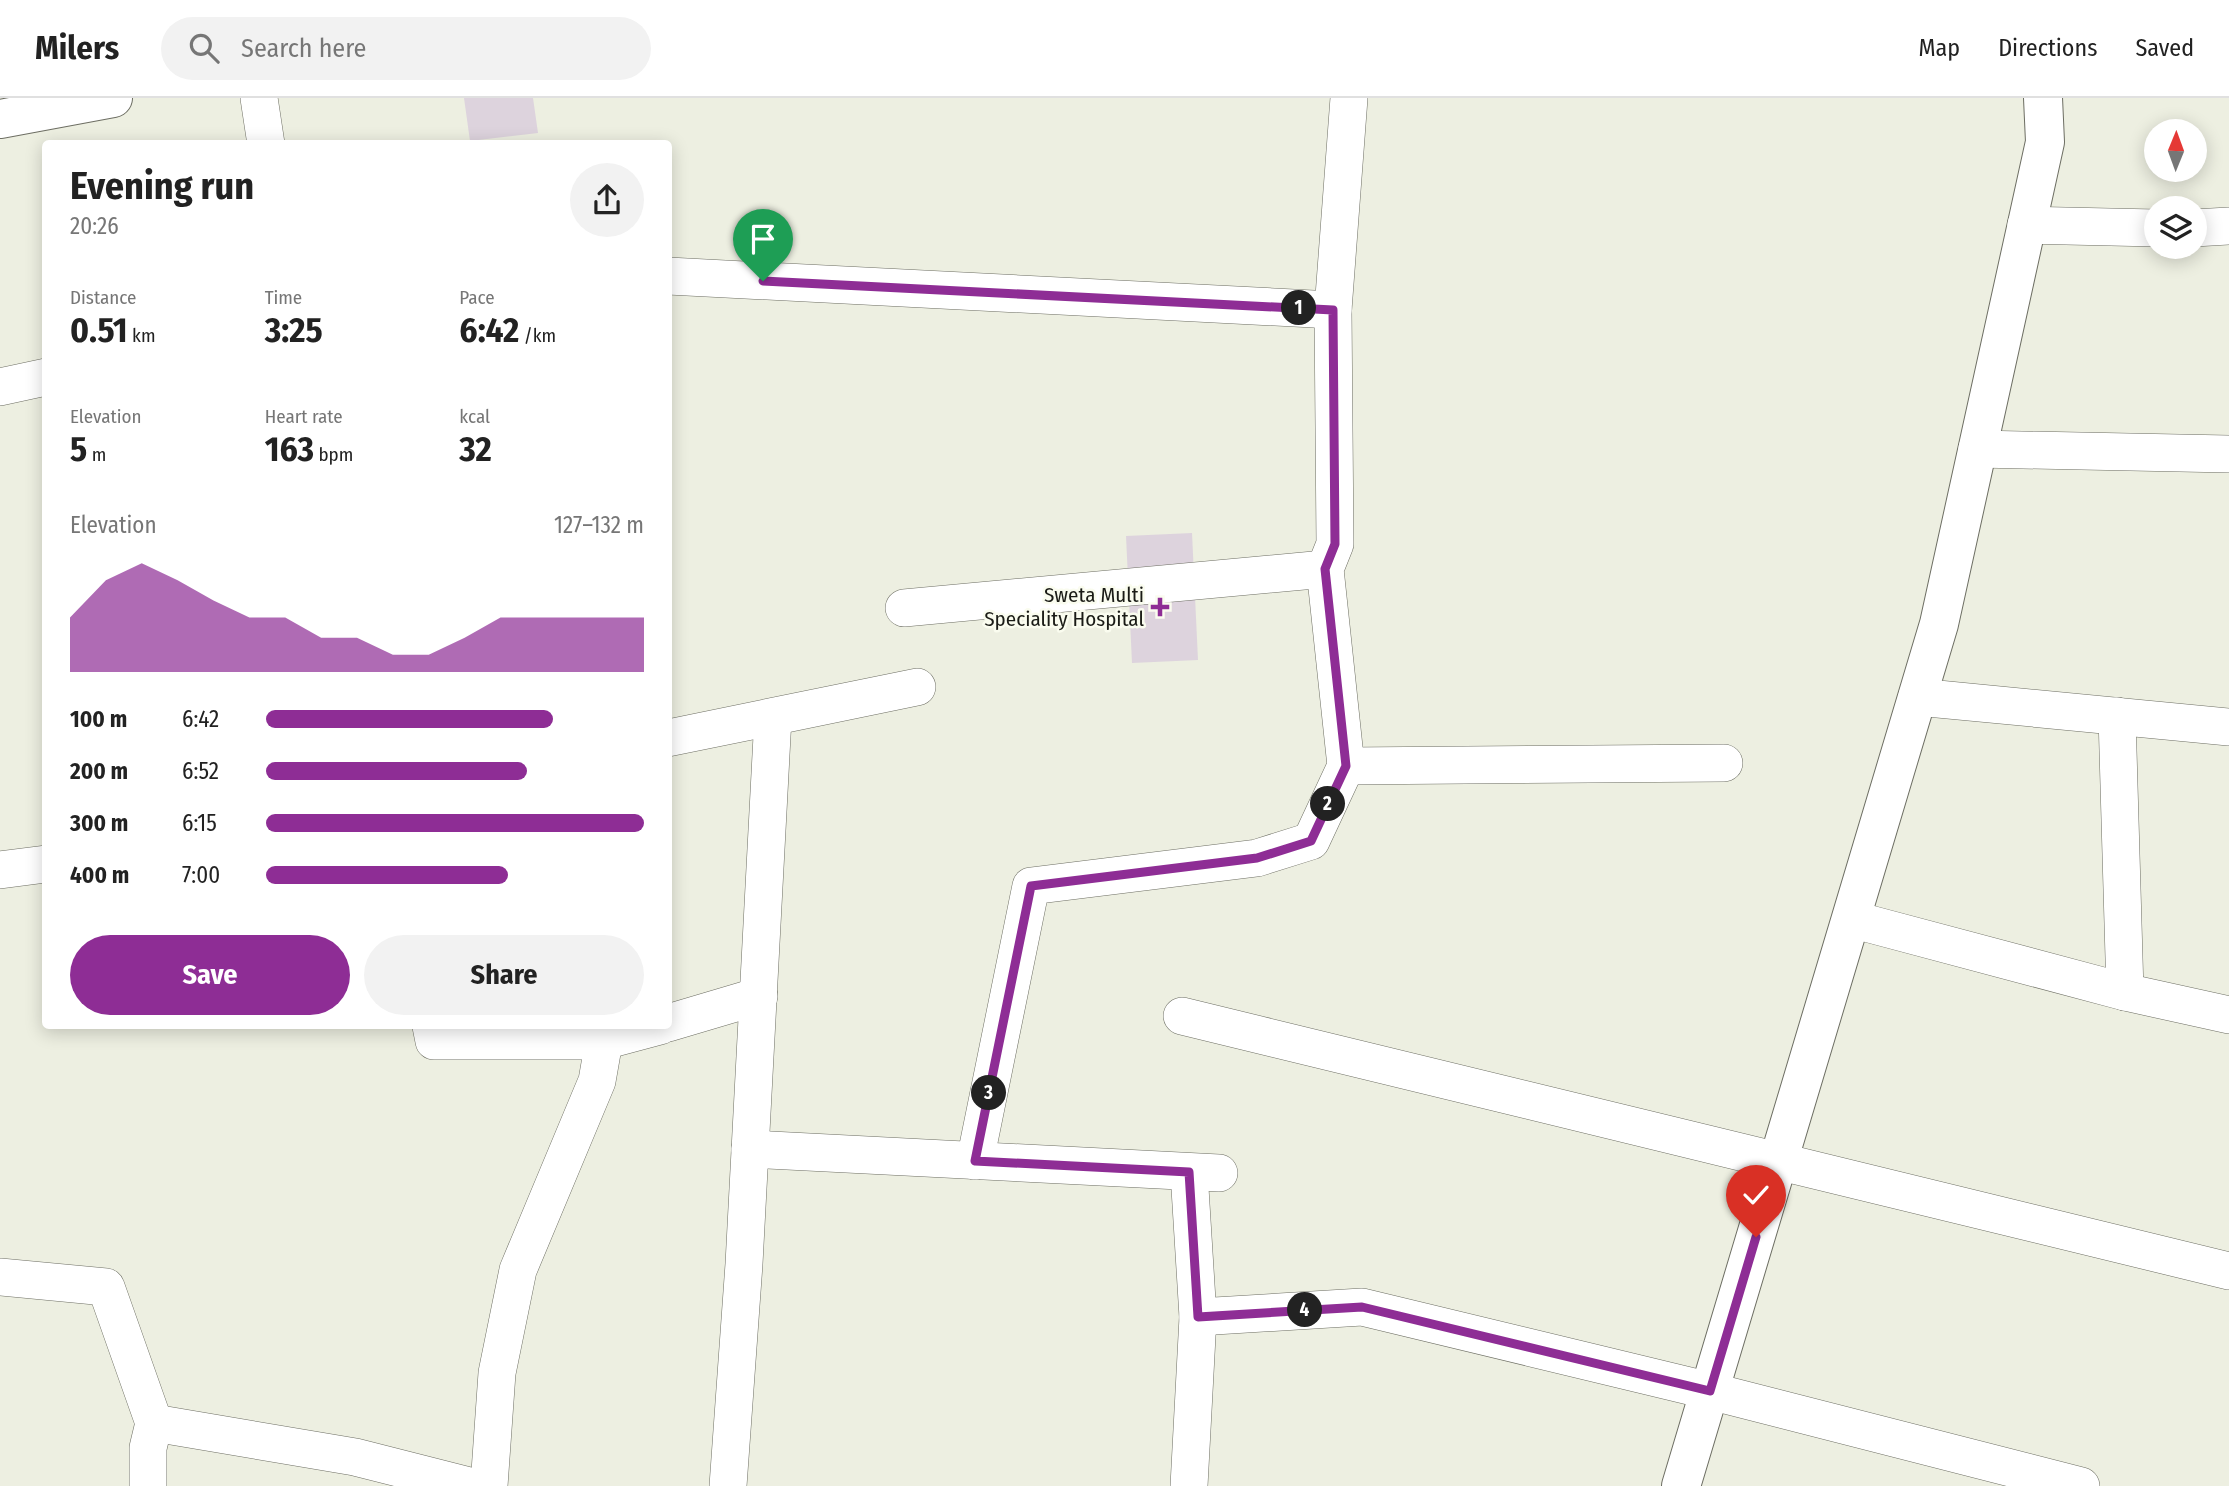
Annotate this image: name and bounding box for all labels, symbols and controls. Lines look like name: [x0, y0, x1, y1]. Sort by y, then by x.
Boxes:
search box: [161, 17, 651, 80]
text: Milers: [35, 28, 119, 68]
icon: search: [185, 29, 223, 67]
text: Search here: [241, 33, 366, 64]
text: Map: [1919, 34, 1960, 62]
text: Directions: [1998, 34, 2097, 62]
text: Saved: [2135, 34, 2194, 62]
north arrow: [2144, 119, 2207, 182]
map controls: [2144, 119, 2207, 259]
text: Evening run: [70, 163, 254, 209]
button: share: [570, 163, 644, 237]
button: layers: [2144, 196, 2207, 259]
pin: [733, 209, 793, 281]
text: 20:26: [70, 212, 119, 240]
icon: arrive: [744, 220, 782, 258]
text: Distance: [70, 286, 137, 309]
text: Time: [265, 286, 302, 309]
text: Pace: [459, 286, 495, 309]
pin: 1: [1282, 290, 1316, 326]
text: 1: [1294, 296, 1303, 319]
text: 0.51: [70, 309, 128, 351]
text: 3:25: [265, 309, 323, 351]
text: 6:42: [459, 309, 519, 351]
text: km: [128, 324, 156, 347]
text: /km: [519, 324, 556, 347]
text: Elevation: [70, 405, 142, 428]
text: Heart rate: [265, 405, 343, 428]
text: kcal: [459, 405, 490, 428]
text: 5: [70, 428, 87, 470]
text: 163: [265, 428, 314, 470]
text: 32: [459, 428, 492, 470]
text: m: [87, 443, 106, 466]
text: bpm: [314, 443, 353, 466]
text: Elevation: [70, 511, 157, 539]
text: 127–132 m: [554, 511, 644, 539]
place label: Sweta Multi Speciality Hospital: [984, 582, 1144, 632]
marker: Sweta Multi Speciality Hospital: [1150, 597, 1170, 617]
text: 100 m: [70, 705, 127, 733]
text: 6:42: [182, 705, 219, 733]
text: 200 m: [70, 757, 128, 785]
text: 6:52: [182, 757, 219, 785]
pin: 2: [1310, 786, 1346, 822]
text: 2: [1323, 792, 1332, 815]
text: 300 m: [70, 809, 128, 837]
text: 6:15: [182, 809, 217, 837]
text: 400 m: [70, 861, 129, 889]
text: 7:00: [182, 861, 220, 889]
button: Save: [70, 935, 350, 1015]
button: Share: [364, 935, 644, 1015]
pin: 3: [972, 1076, 1006, 1110]
text: 3: [984, 1081, 993, 1104]
pin: [1726, 1165, 1786, 1237]
icon: check: [1737, 1176, 1775, 1214]
pin: 4: [1288, 1292, 1322, 1328]
text: 4: [1300, 1298, 1309, 1321]

